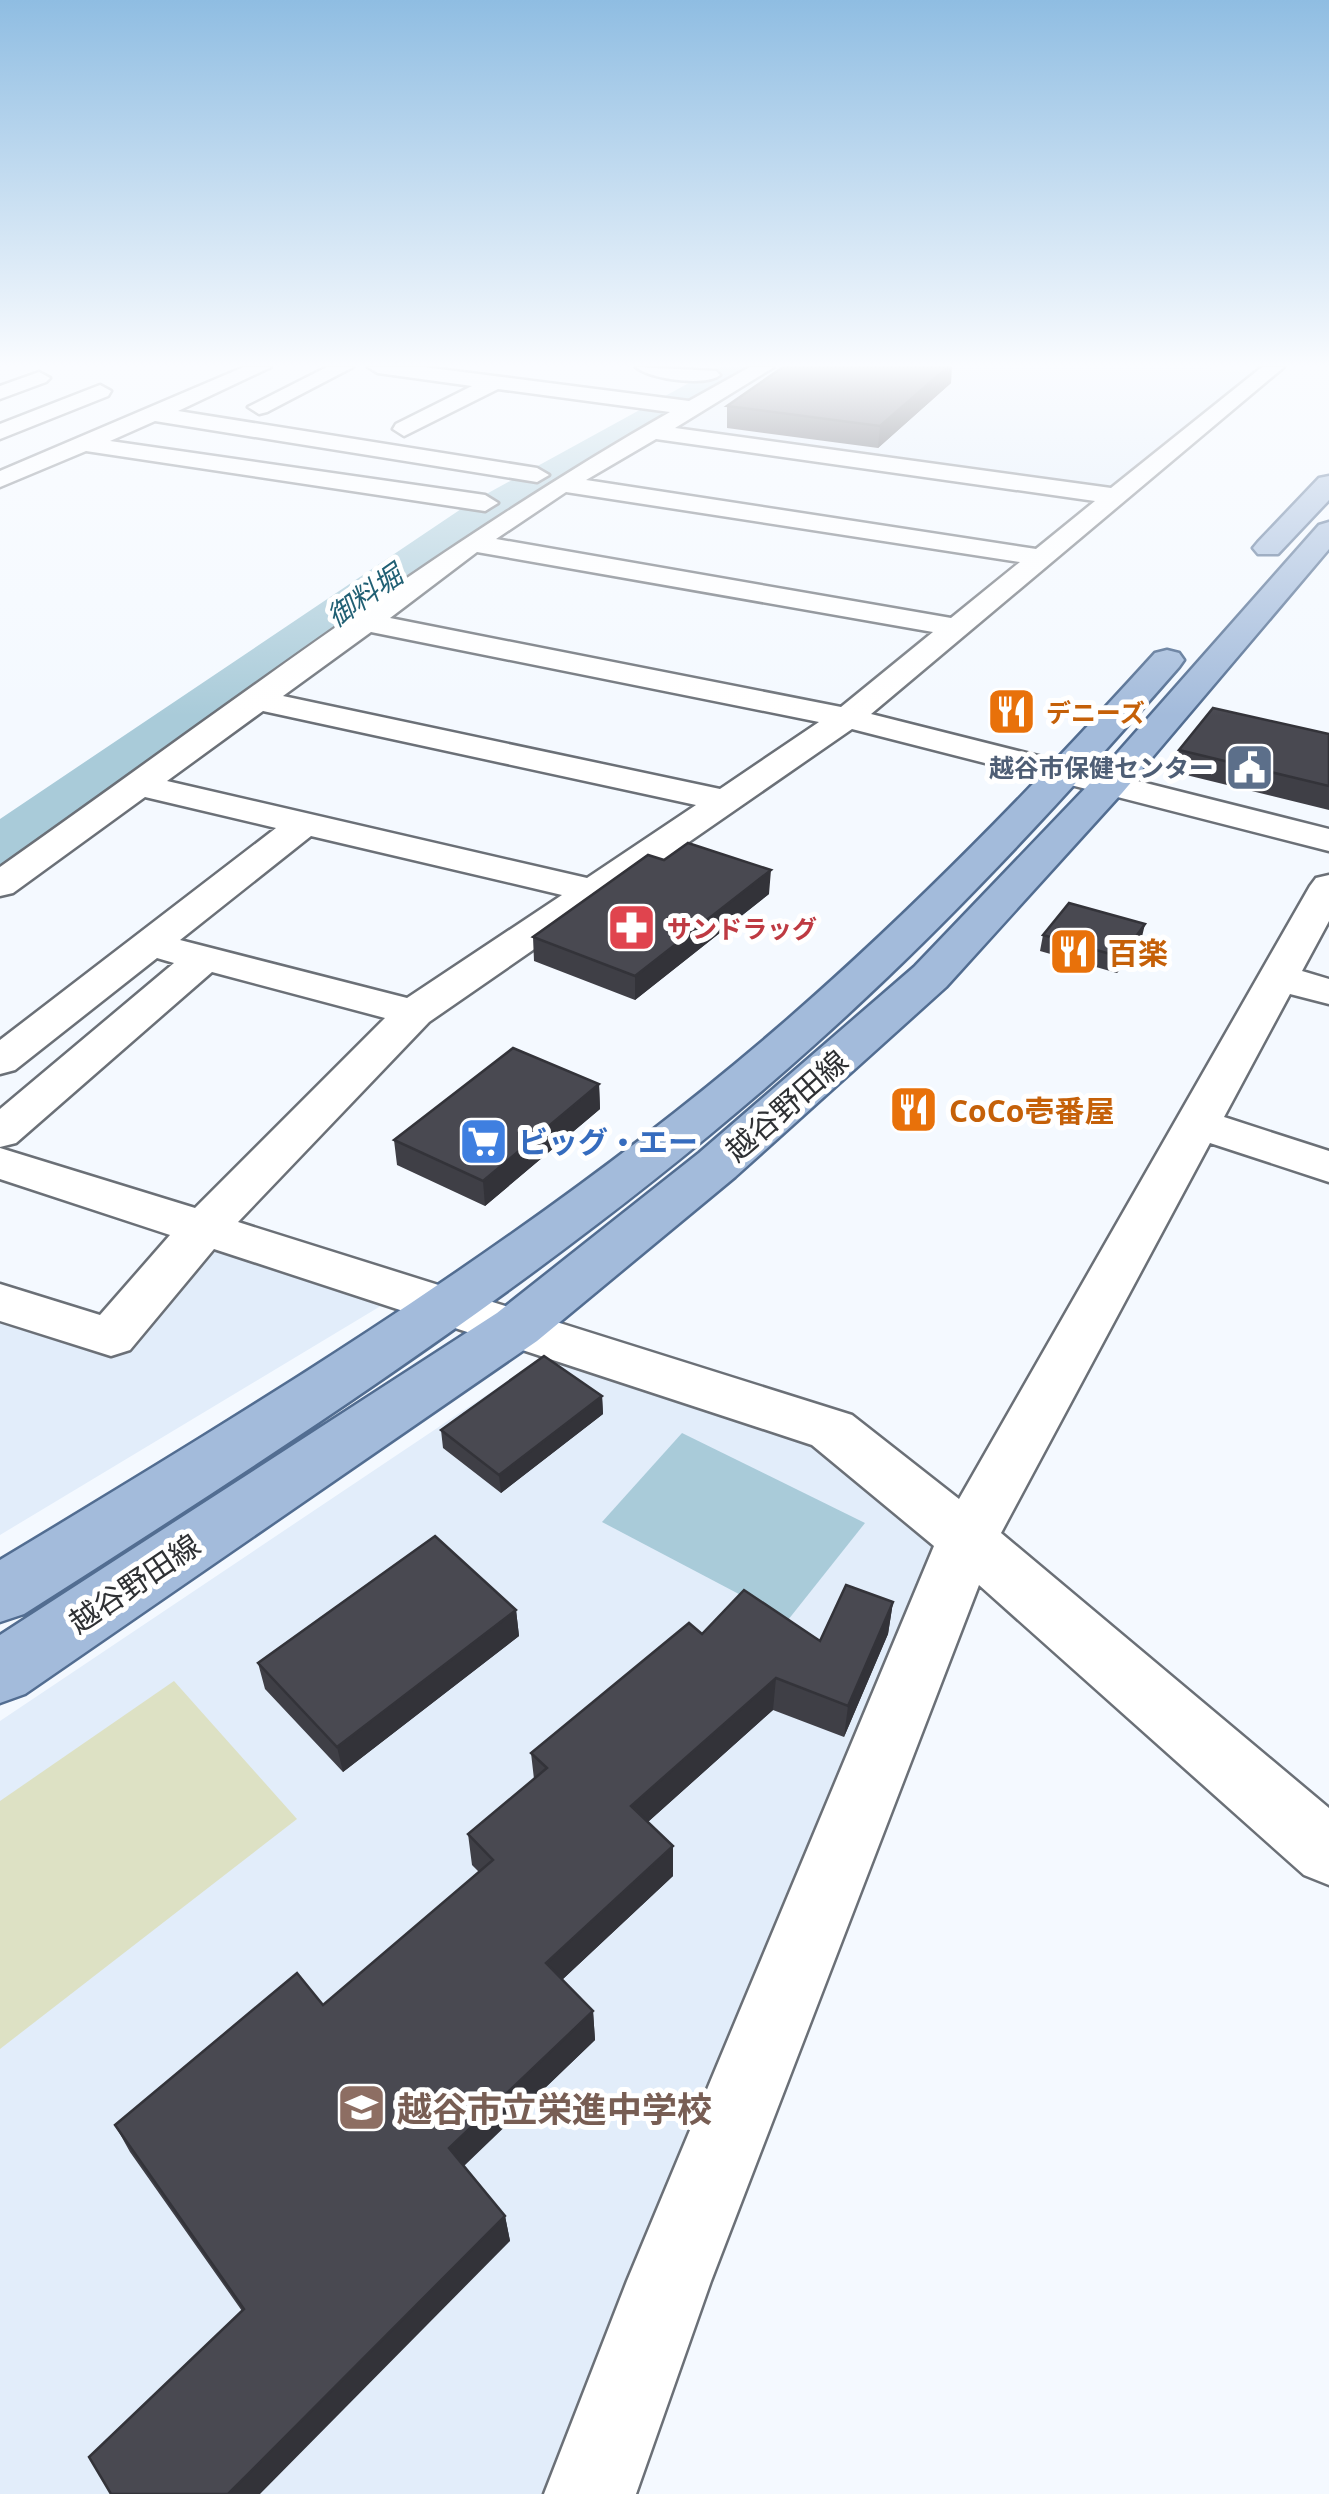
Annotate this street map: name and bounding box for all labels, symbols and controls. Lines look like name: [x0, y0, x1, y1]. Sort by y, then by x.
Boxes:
water label: 御料堀: [319, 553, 413, 635]
restaurant icon: デニーズ: [985, 686, 1037, 738]
place label: デニーズ: [1046, 695, 1145, 729]
public building icon: 越谷市保健センター: [1223, 741, 1275, 793]
place label: 越谷市保健センター: [989, 750, 1214, 784]
pharmacy icon: サンドラッグ: [606, 902, 658, 954]
place label: サンドラッグ: [667, 911, 817, 945]
restaurant icon: 百楽: [1047, 926, 1099, 978]
place label: 百楽: [1108, 932, 1168, 973]
street label: 越谷野田線: [716, 1040, 856, 1170]
restaurant icon: CoCo壱番屋: [888, 1084, 940, 1136]
place label: CoCo壱番屋: [949, 1090, 1114, 1131]
supermarket icon: ビッグ・エー: [457, 1115, 509, 1167]
place label: ビッグ・エー: [518, 1121, 698, 1162]
street label: 越谷野田線: [60, 1524, 208, 1642]
school or university icon: 越谷市立栄進中学校: [336, 2082, 388, 2134]
place label: 越谷市立栄進中学校: [397, 2085, 712, 2132]

